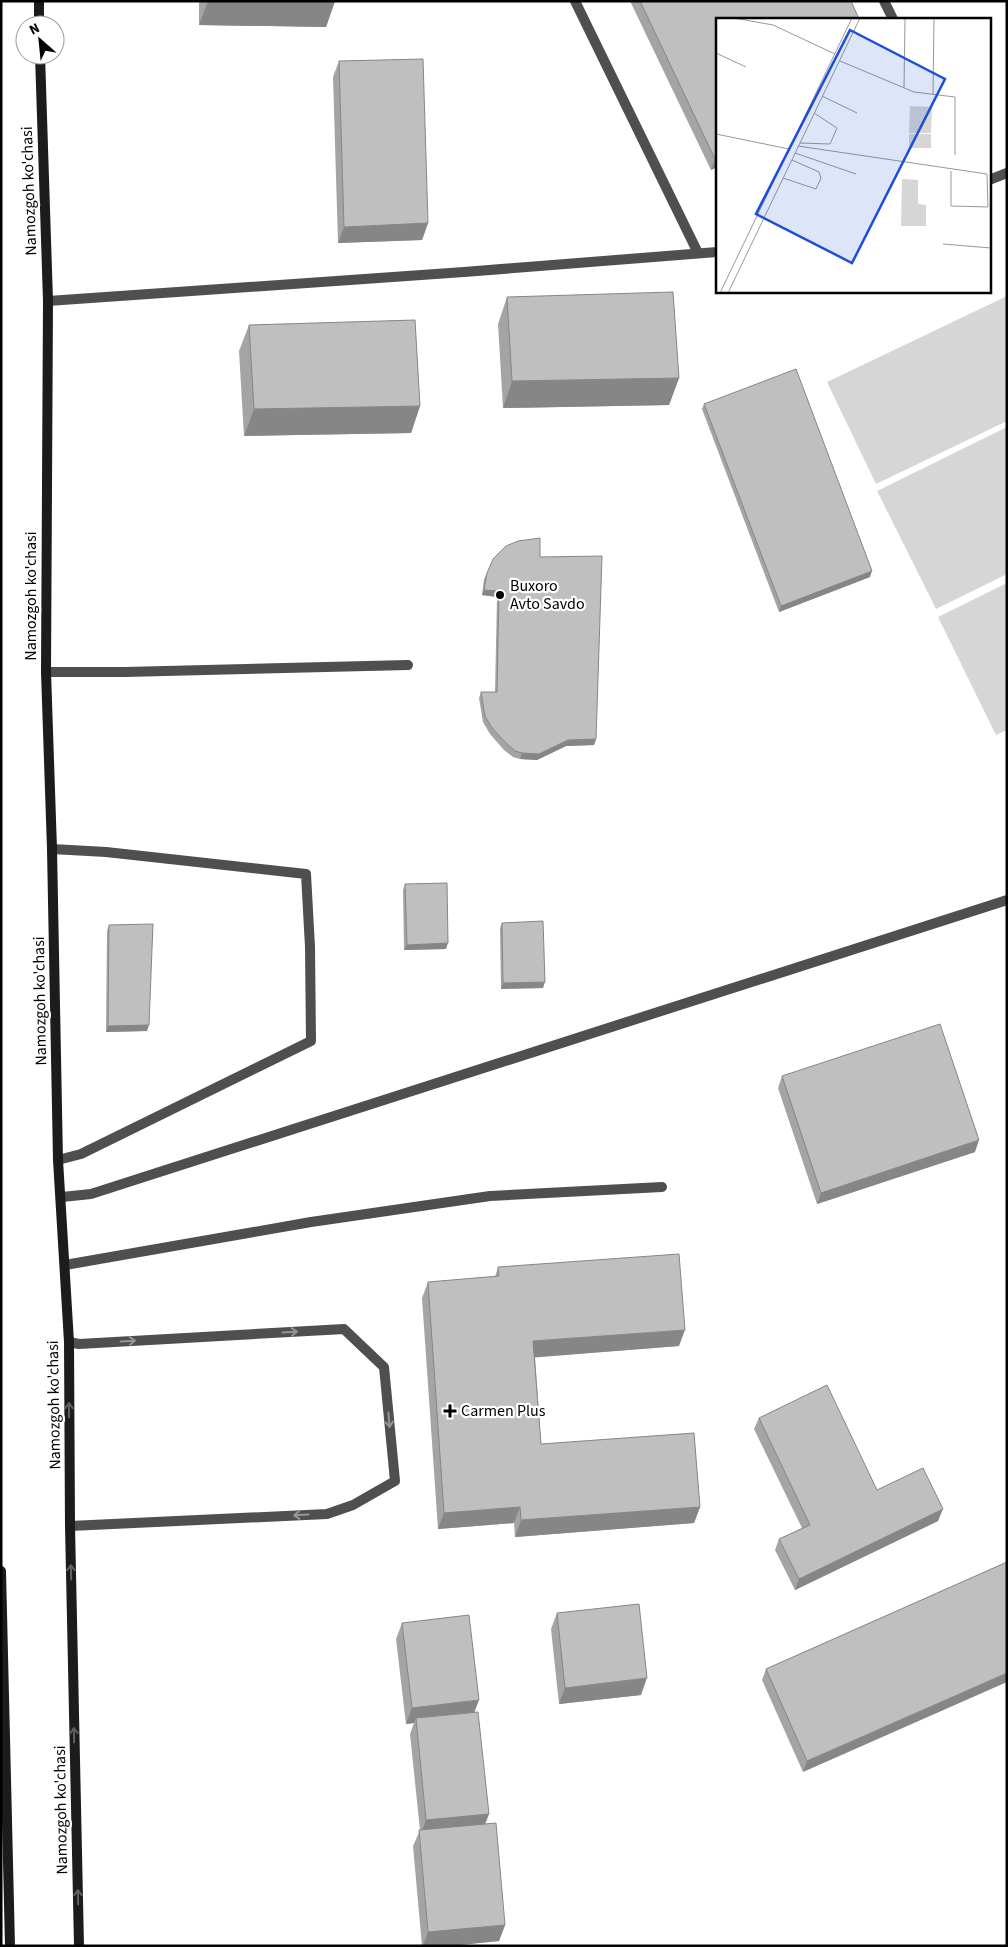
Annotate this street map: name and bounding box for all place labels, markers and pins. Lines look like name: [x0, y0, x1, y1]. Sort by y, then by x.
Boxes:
place label: Buxoro Avto Savdo: [510, 575, 585, 615]
marker: Buxoro Avto Savdo: [494, 589, 506, 601]
place label: Carmen Plus: [461, 1400, 546, 1422]
marker: Carmen Plus: [443, 1404, 457, 1418]

